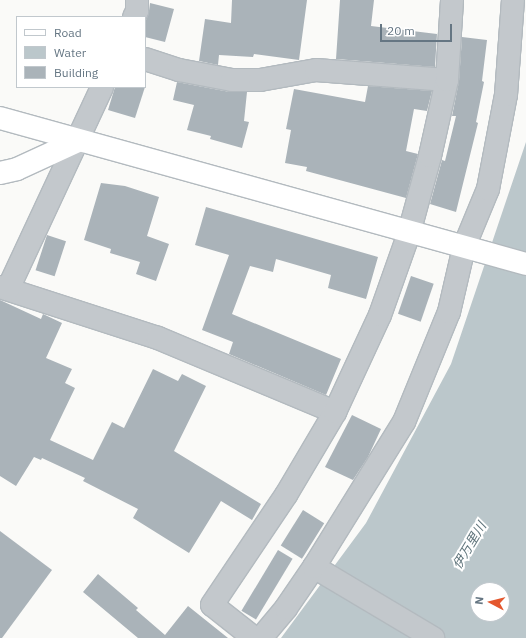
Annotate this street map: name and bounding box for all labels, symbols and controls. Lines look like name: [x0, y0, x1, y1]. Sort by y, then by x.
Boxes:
legend: [16, 16, 146, 88]
scale bar: [382, 16, 454, 42]
text: 20 m: [387, 23, 415, 38]
text: Road: [54, 25, 82, 40]
text: Water: [54, 45, 86, 60]
text: Building: [54, 65, 98, 80]
water label: 伊万里川: [450, 520, 490, 572]
north arrow: [470, 582, 510, 622]
text: N: [472, 596, 487, 605]

